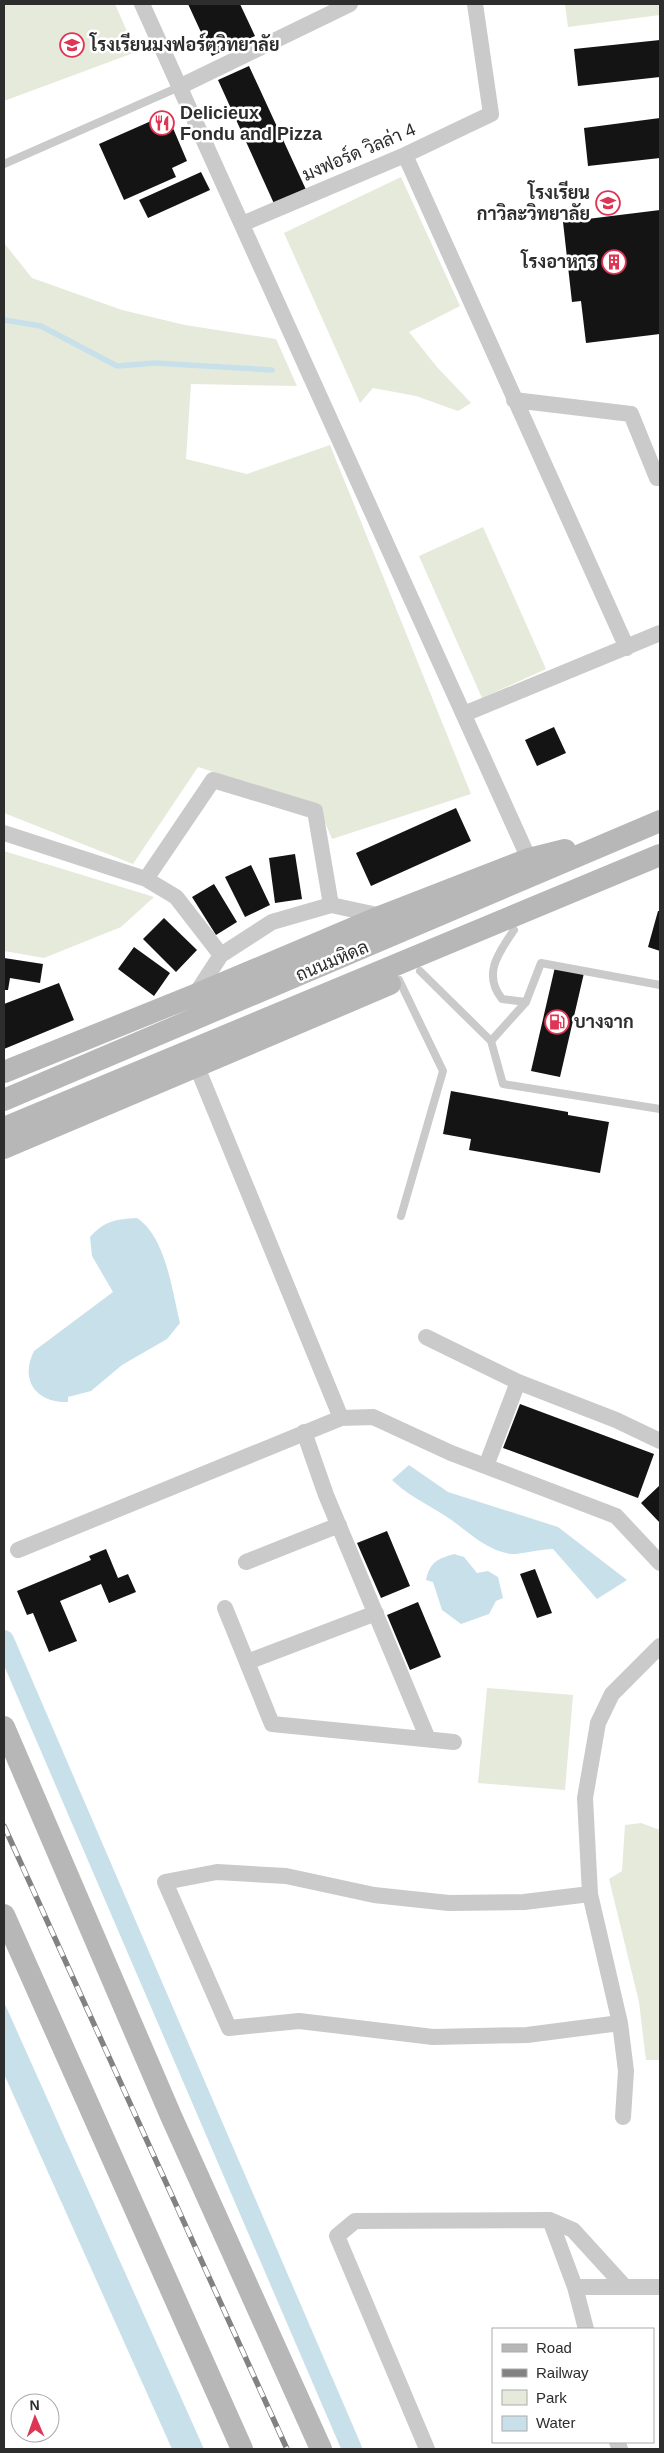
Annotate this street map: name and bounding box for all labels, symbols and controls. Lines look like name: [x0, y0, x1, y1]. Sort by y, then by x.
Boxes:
school or university icon: โรงเรียนมงฟอร์ตวิทยาลัย: [59, 32, 85, 58]
place label: โรงเรียนมงฟอร์ตวิทยาลัย: [89, 32, 279, 55]
place label: Delicieux Fondu and Pizza: [180, 103, 323, 144]
restaurant icon: Delicieux Fondu and Pizza: [149, 110, 175, 136]
street label: มงฟอร์ด วิลล่า 4: [298, 116, 419, 185]
place label: โรงเรียน กาวิละวิทยาลัย: [477, 180, 590, 224]
school or university icon: โรงเรียน กาวิละวิทยาลัย: [595, 190, 621, 216]
place label: โรงอาหาร: [520, 249, 596, 272]
building icon: โรงอาหาร: [601, 249, 627, 275]
street label: ถนนมหิดล: [292, 936, 371, 985]
fuel station icon: บางจาก: [544, 1009, 570, 1035]
place label: บางจาก: [574, 1012, 634, 1032]
legend: [492, 2328, 654, 2443]
text: Road: [536, 2339, 572, 2356]
text: Railway: [536, 2364, 589, 2381]
text: Park: [536, 2389, 567, 2406]
north arrow: [10, 2393, 60, 2443]
text: N: [29, 2397, 40, 2413]
text: Water: [536, 2414, 575, 2431]

